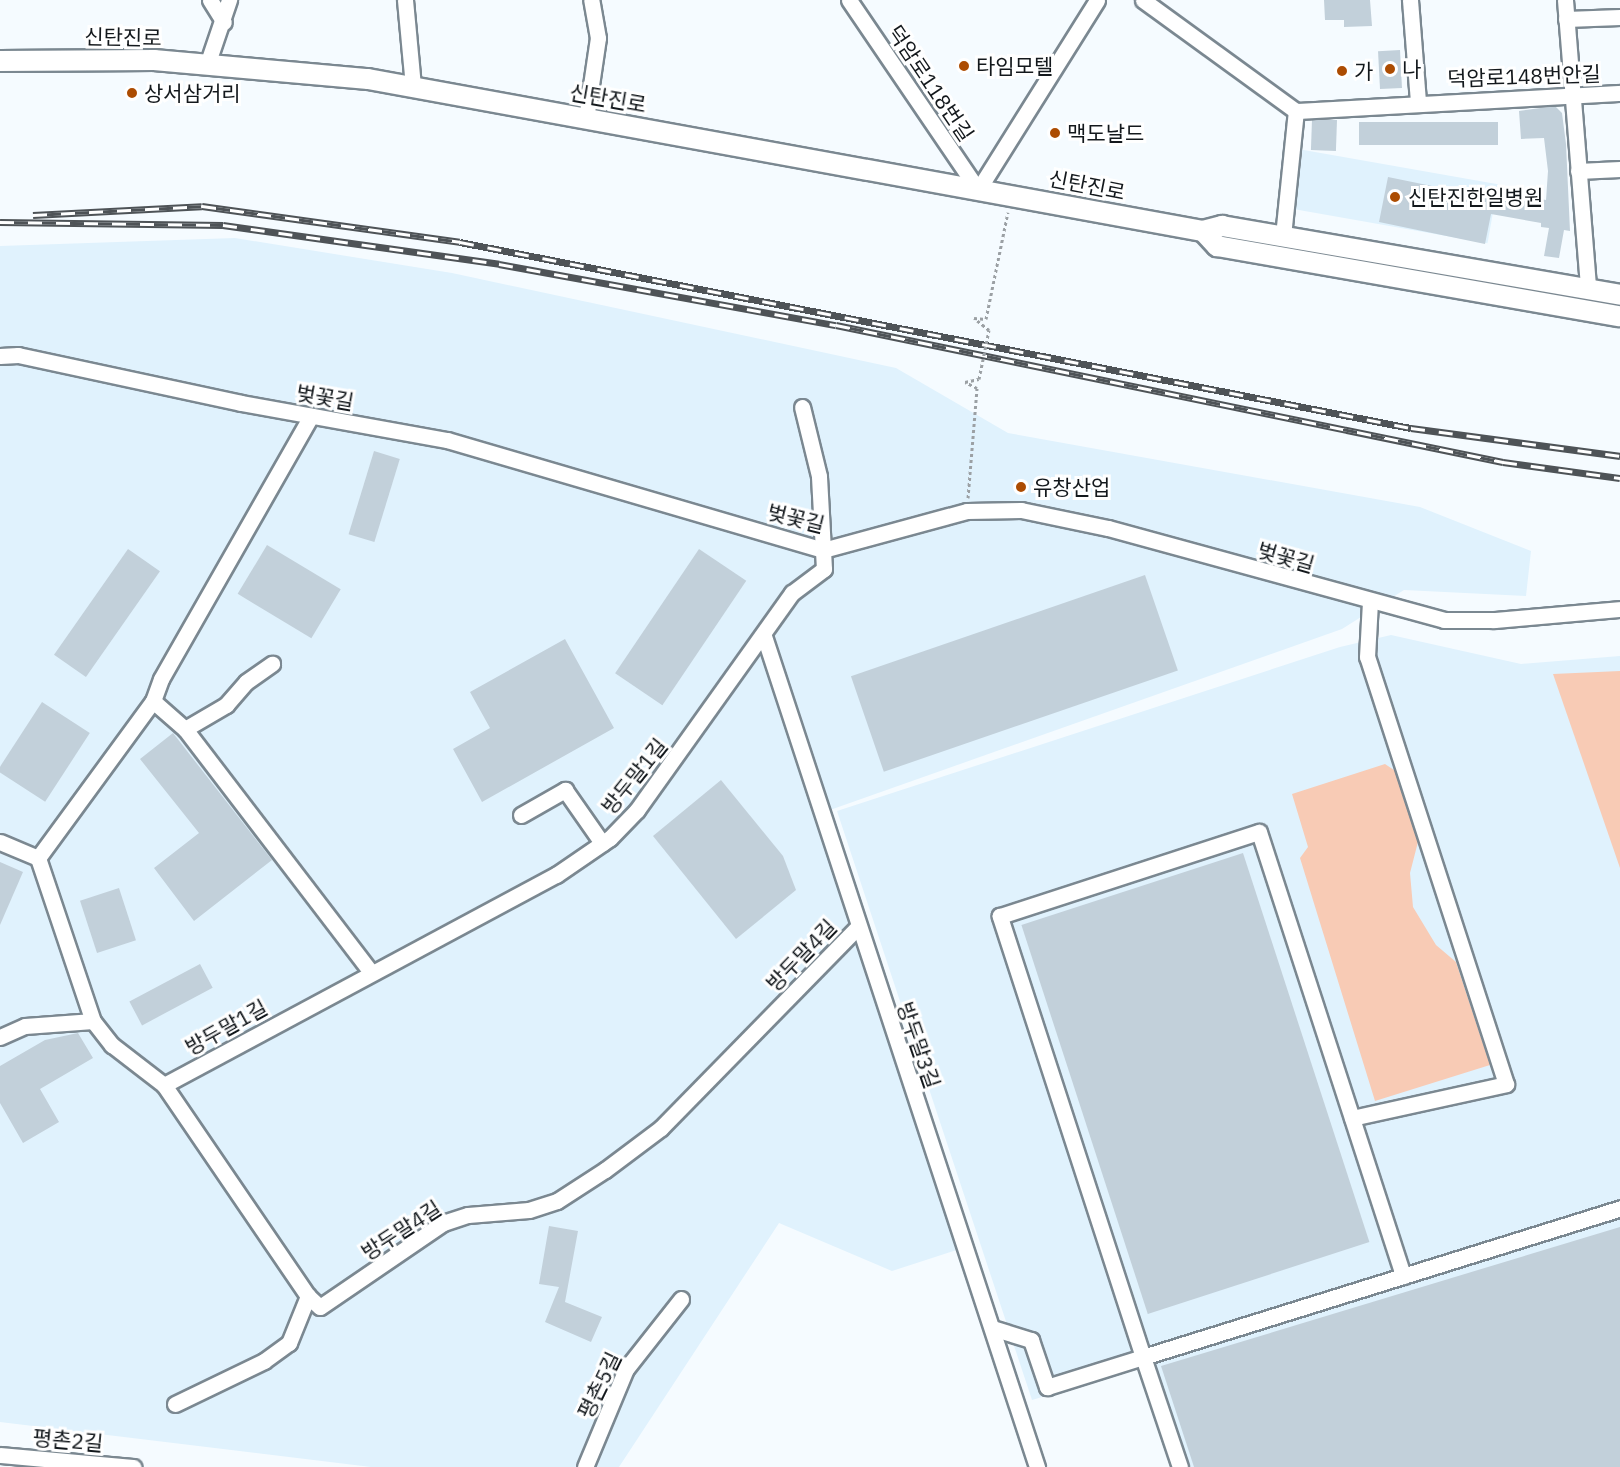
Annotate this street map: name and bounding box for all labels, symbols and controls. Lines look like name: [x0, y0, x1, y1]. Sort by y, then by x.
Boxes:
street label: 덕암로118번길: [883, 20, 979, 146]
street label: 신탄진로: [84, 24, 162, 50]
place label: 타임모텔: [976, 53, 1053, 79]
place label: 나: [1402, 56, 1421, 82]
place label: 가: [1354, 58, 1373, 84]
marker: 타임모텔: [957, 59, 971, 73]
street label: 덕암로148번안길: [1447, 61, 1601, 91]
marker: 나: [1383, 62, 1397, 76]
marker: 가: [1335, 64, 1349, 78]
street label: 신탄진로: [568, 79, 648, 117]
place label: 상서삼거리: [144, 80, 241, 106]
marker: 상서삼거리: [125, 86, 139, 100]
place label: 맥도날드: [1067, 120, 1144, 146]
marker: 맥도날드: [1048, 126, 1062, 140]
street label: 신탄진로: [1047, 165, 1127, 205]
place label: 신탄진한일병원: [1408, 184, 1543, 210]
marker: 신탄진한일병원: [1386, 188, 1404, 206]
street label: 벚꽃길: [294, 380, 356, 414]
place label: 유창산업: [1033, 474, 1110, 500]
marker: 유창산업: [1014, 480, 1028, 494]
street label: 벚꽃길: [765, 499, 827, 537]
street label: 벚꽃길: [1255, 537, 1317, 577]
street label: 방두말1길: [596, 733, 672, 819]
street label: 방두말4길: [761, 914, 841, 996]
street label: 방두말1길: [181, 994, 271, 1060]
street label: 방두말3길: [892, 998, 946, 1092]
street label: 방두말4길: [356, 1195, 446, 1265]
street label: 평촌5길: [572, 1348, 626, 1422]
street label: 평촌2길: [32, 1424, 104, 1456]

